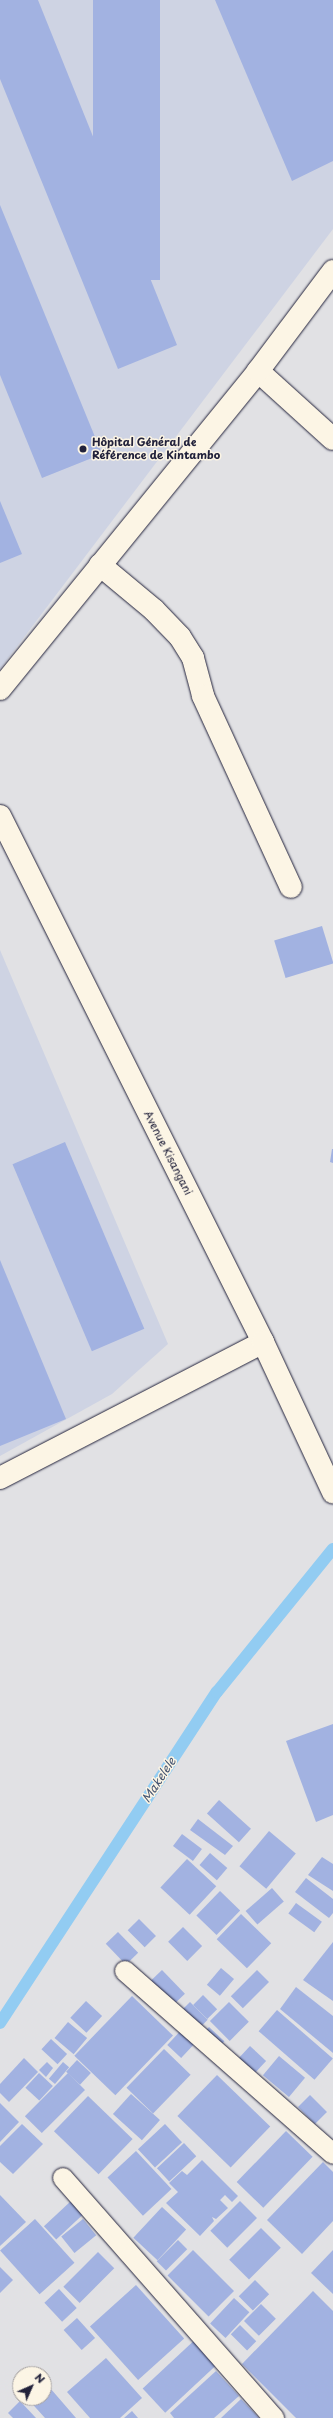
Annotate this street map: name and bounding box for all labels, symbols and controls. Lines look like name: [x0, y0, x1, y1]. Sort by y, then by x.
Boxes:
place label: Hôpital Général de Référence de Kintambo: [92, 436, 220, 462]
marker: Hôpital Général de Référence de Kintambo: [77, 443, 89, 455]
street label: Avenue Kisangani: [141, 1109, 195, 1197]
water label: Makelele: [139, 1755, 179, 1805]
north arrow: [12, 2366, 52, 2406]
text: N: [31, 2369, 49, 2387]

